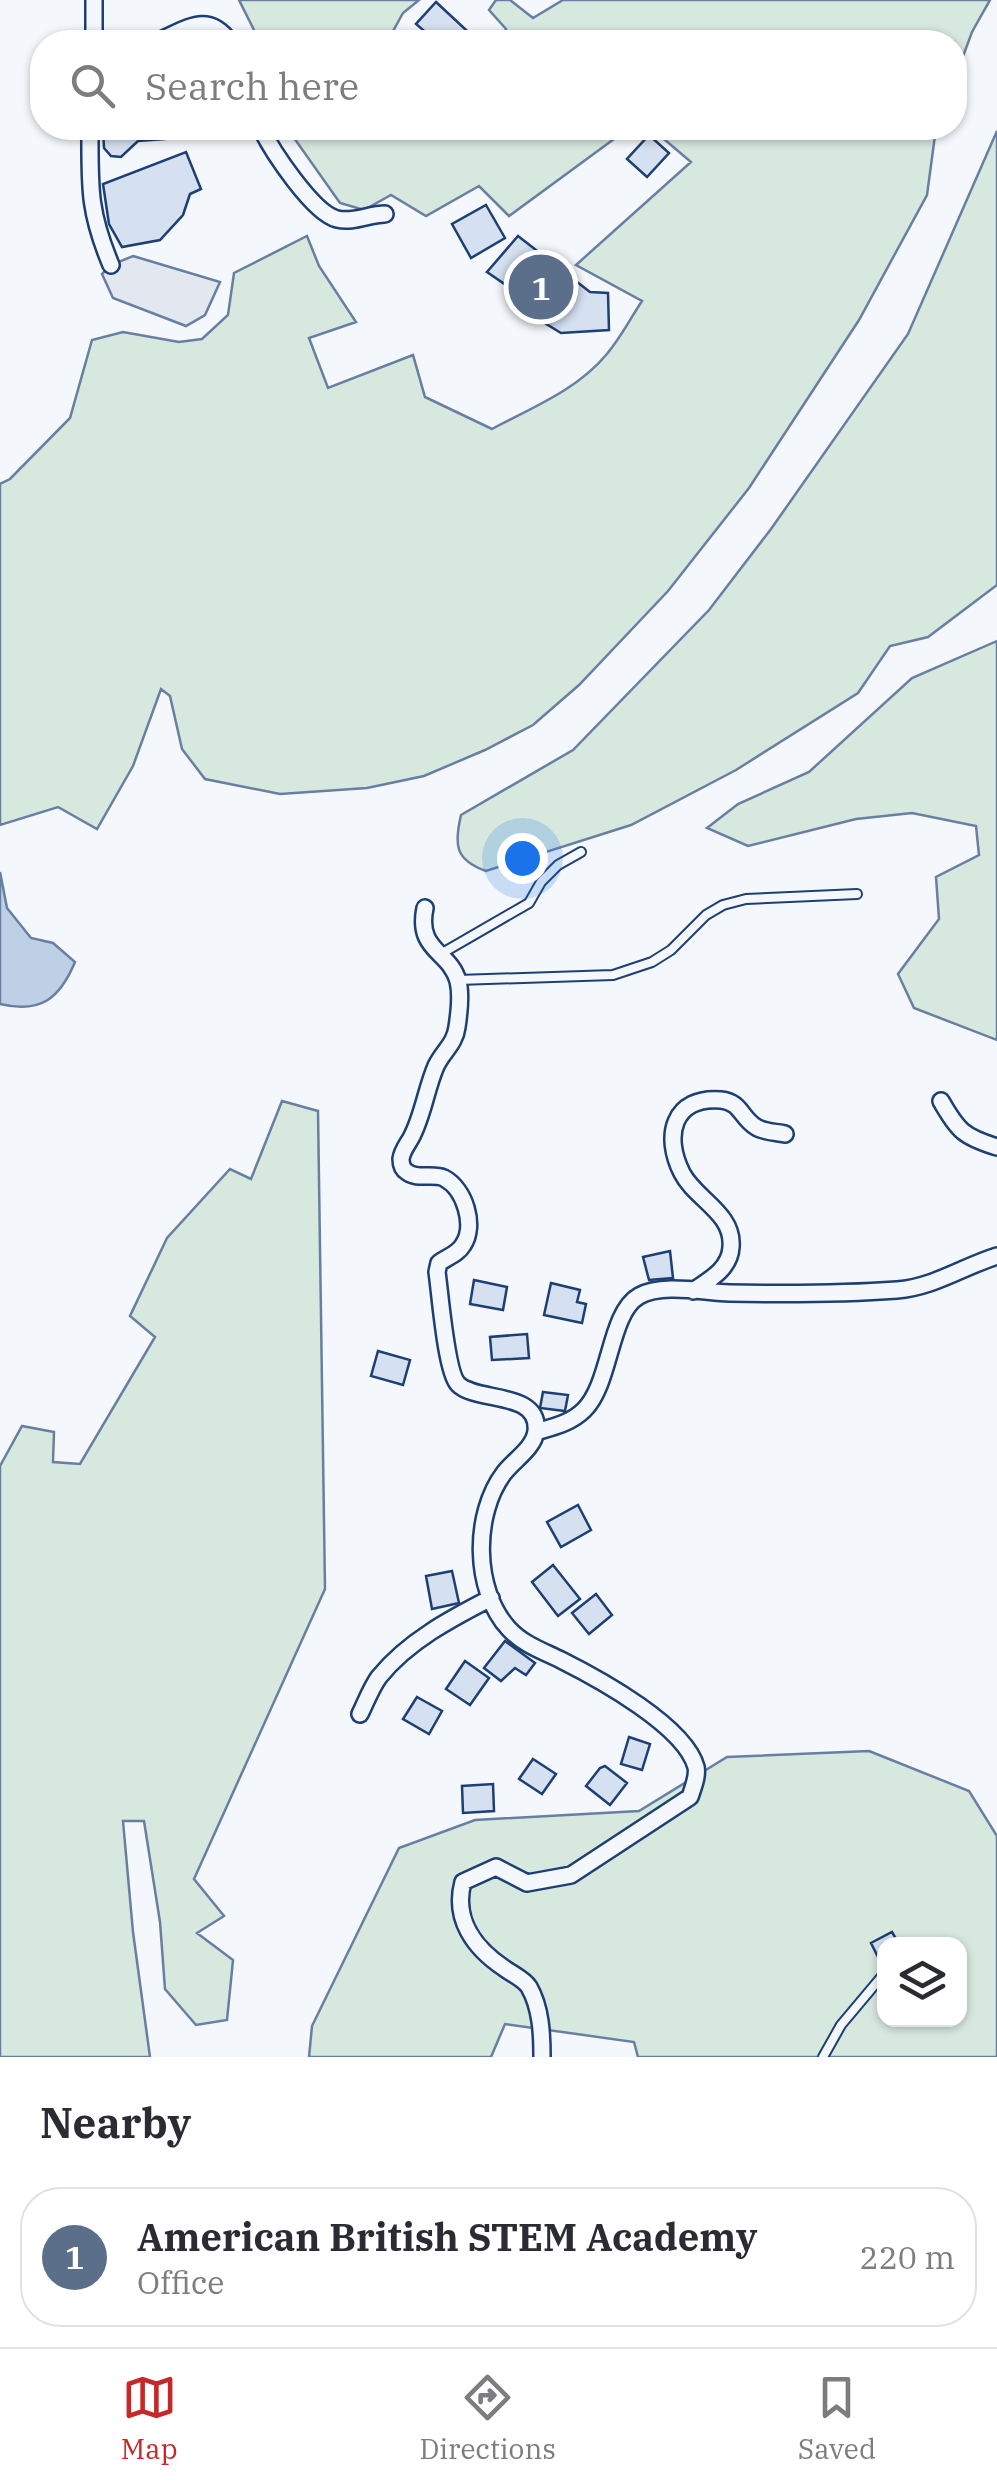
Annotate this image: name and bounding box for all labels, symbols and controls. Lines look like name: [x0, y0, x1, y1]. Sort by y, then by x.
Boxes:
search box: [30, 30, 967, 140]
icon: search: [65, 58, 120, 113]
text: Search here: [145, 61, 359, 110]
pin: 1: [508, 250, 574, 324]
your location: [497, 833, 548, 884]
map controls: [877, 1937, 967, 2027]
button: layers: [877, 1937, 967, 2027]
text: Nearby: [40, 2095, 191, 2150]
text: American British STEM Academy: [137, 2212, 757, 2261]
text: 1: [65, 2236, 84, 2278]
text: 220 m: [859, 2236, 955, 2278]
text: Office: [137, 2261, 224, 2303]
tab: Map: [121, 2370, 178, 2467]
tab: Directions: [419, 2370, 556, 2467]
tab: Saved: [798, 2370, 876, 2467]

